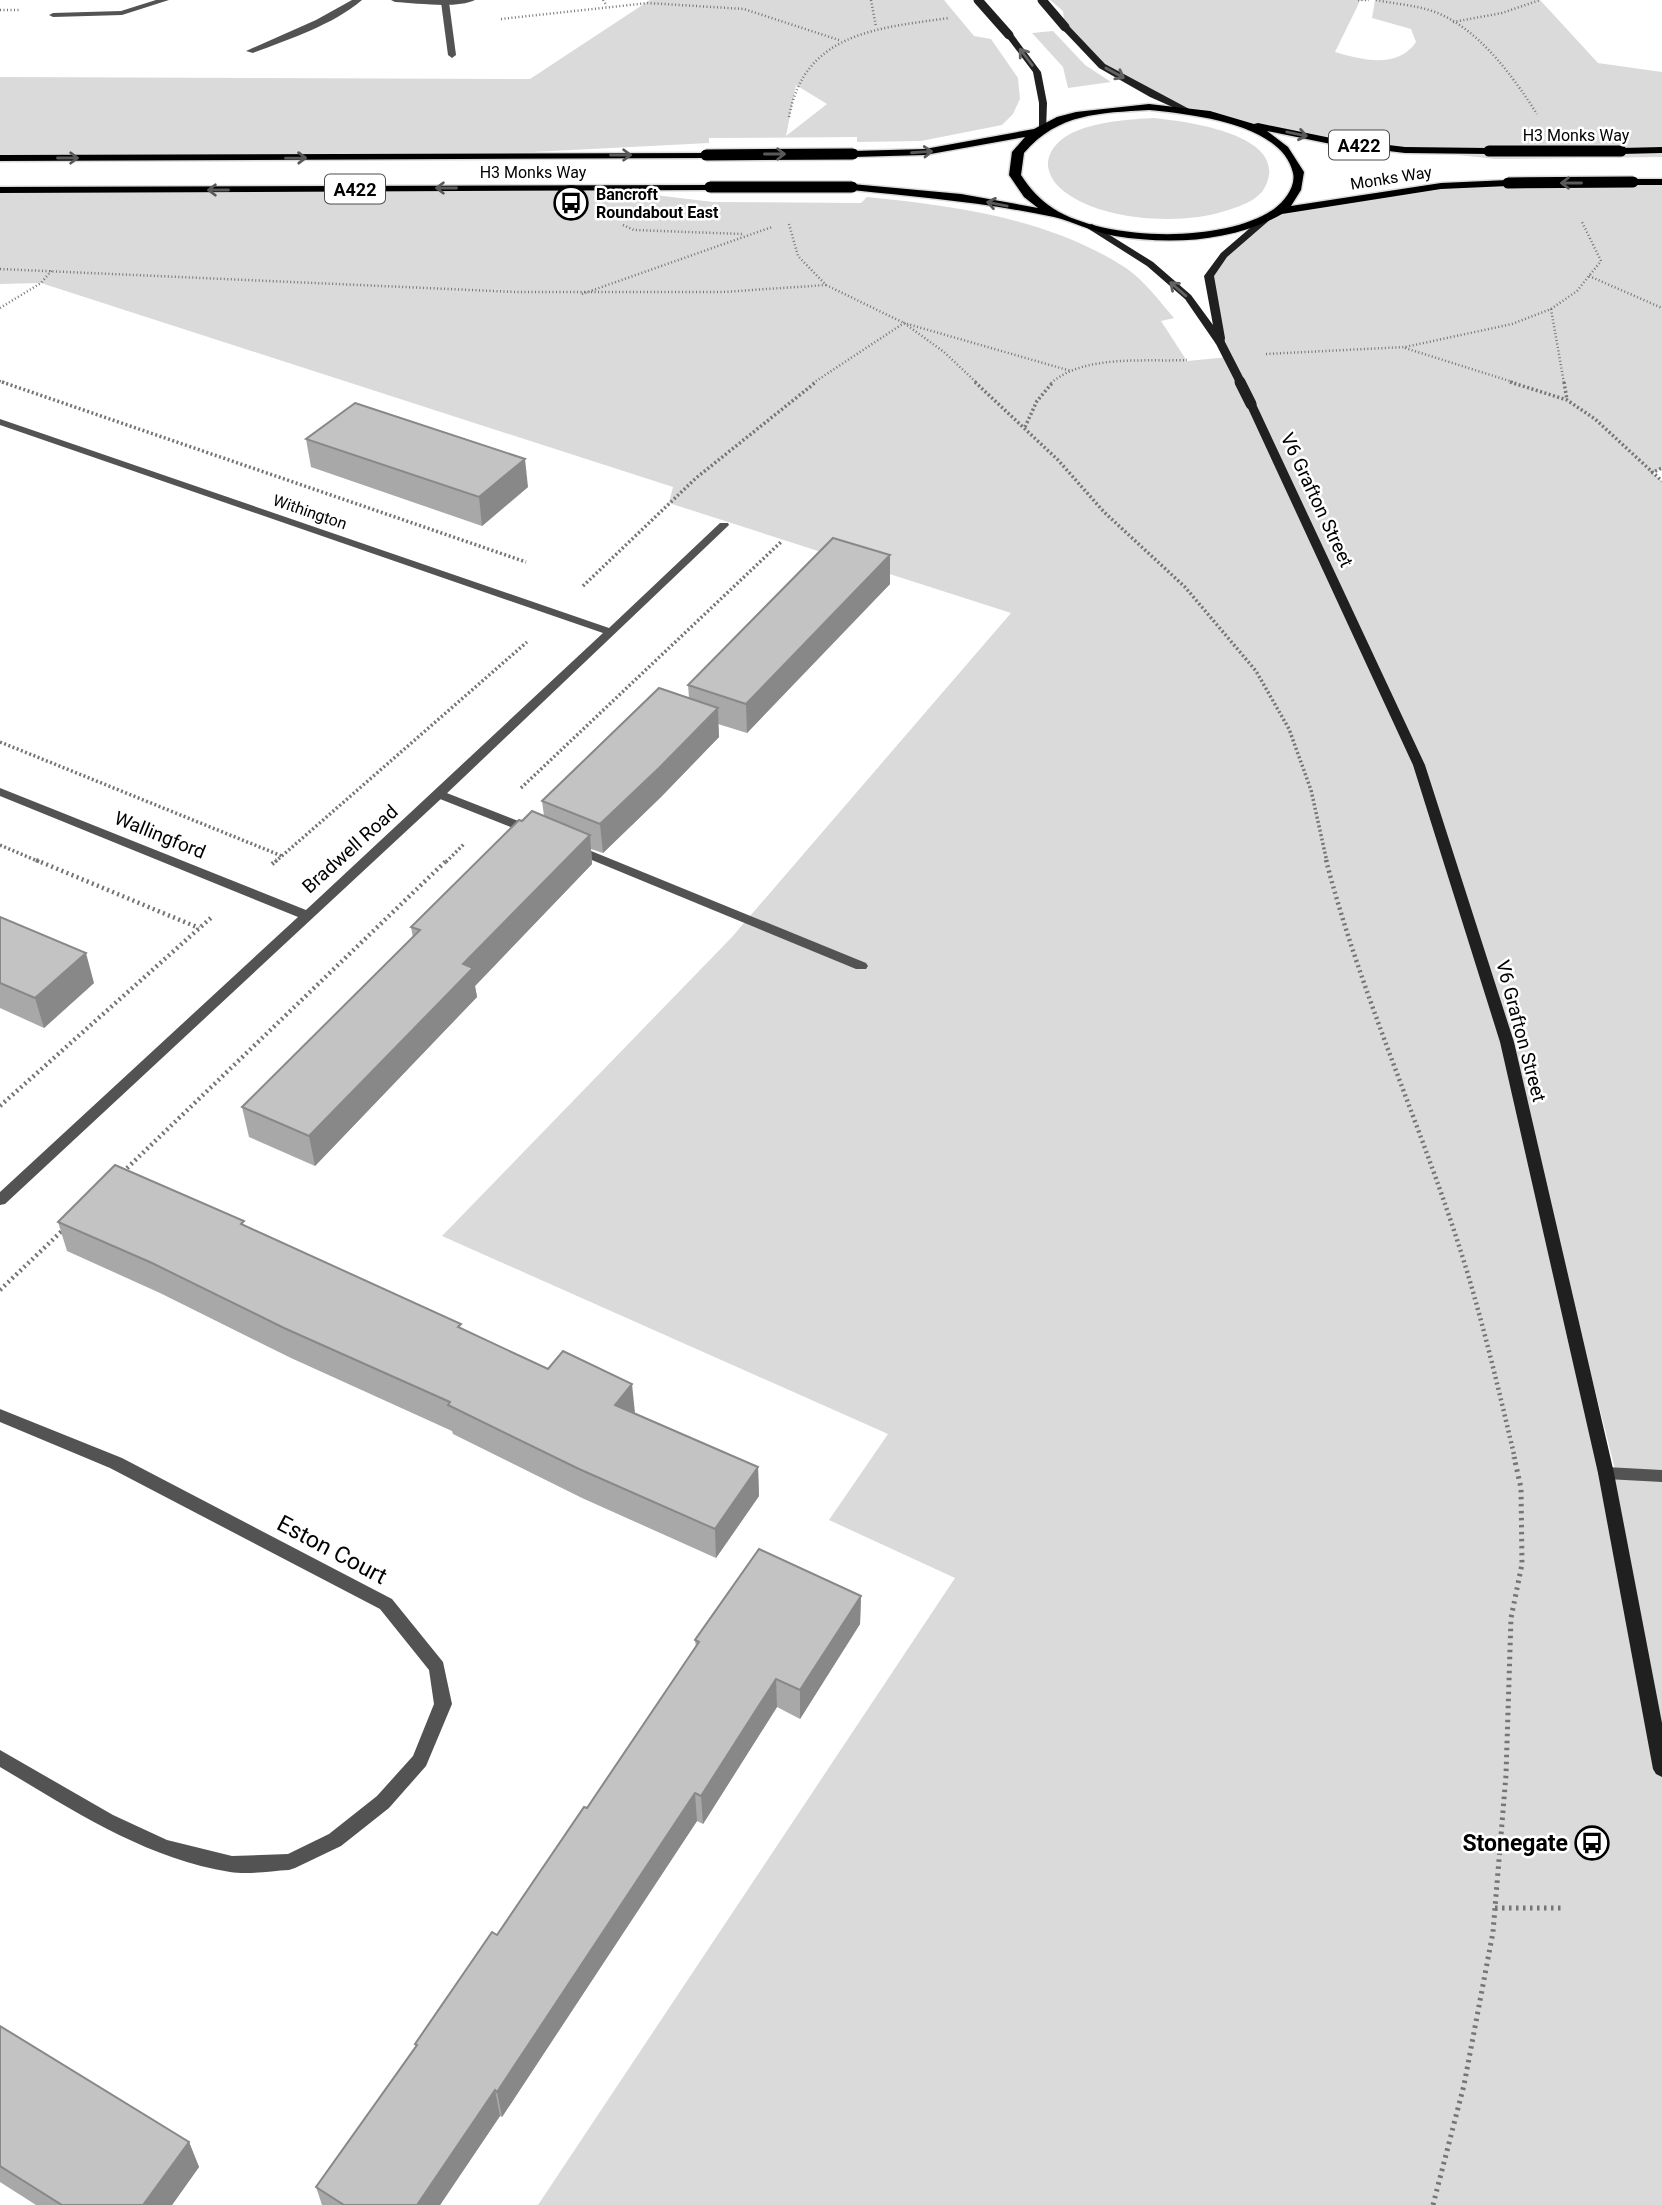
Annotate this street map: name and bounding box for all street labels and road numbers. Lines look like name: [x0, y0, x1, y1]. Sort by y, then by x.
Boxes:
street label: H3 Monks Way: [1523, 126, 1630, 145]
road number: A422: [1329, 130, 1389, 160]
street label: Monks Way: [1349, 162, 1434, 194]
street label: H3 Monks Way: [480, 163, 587, 182]
road number: A422: [325, 174, 385, 204]
street label: V6 Grafton Street: [1276, 429, 1358, 571]
street label: Withington: [271, 491, 349, 533]
street label: Bradwell Road: [297, 800, 403, 898]
street label: Wallingford: [111, 806, 209, 864]
street label: V6 Grafton Street: [1491, 958, 1551, 1104]
street label: Eston Court: [272, 1510, 392, 1590]

